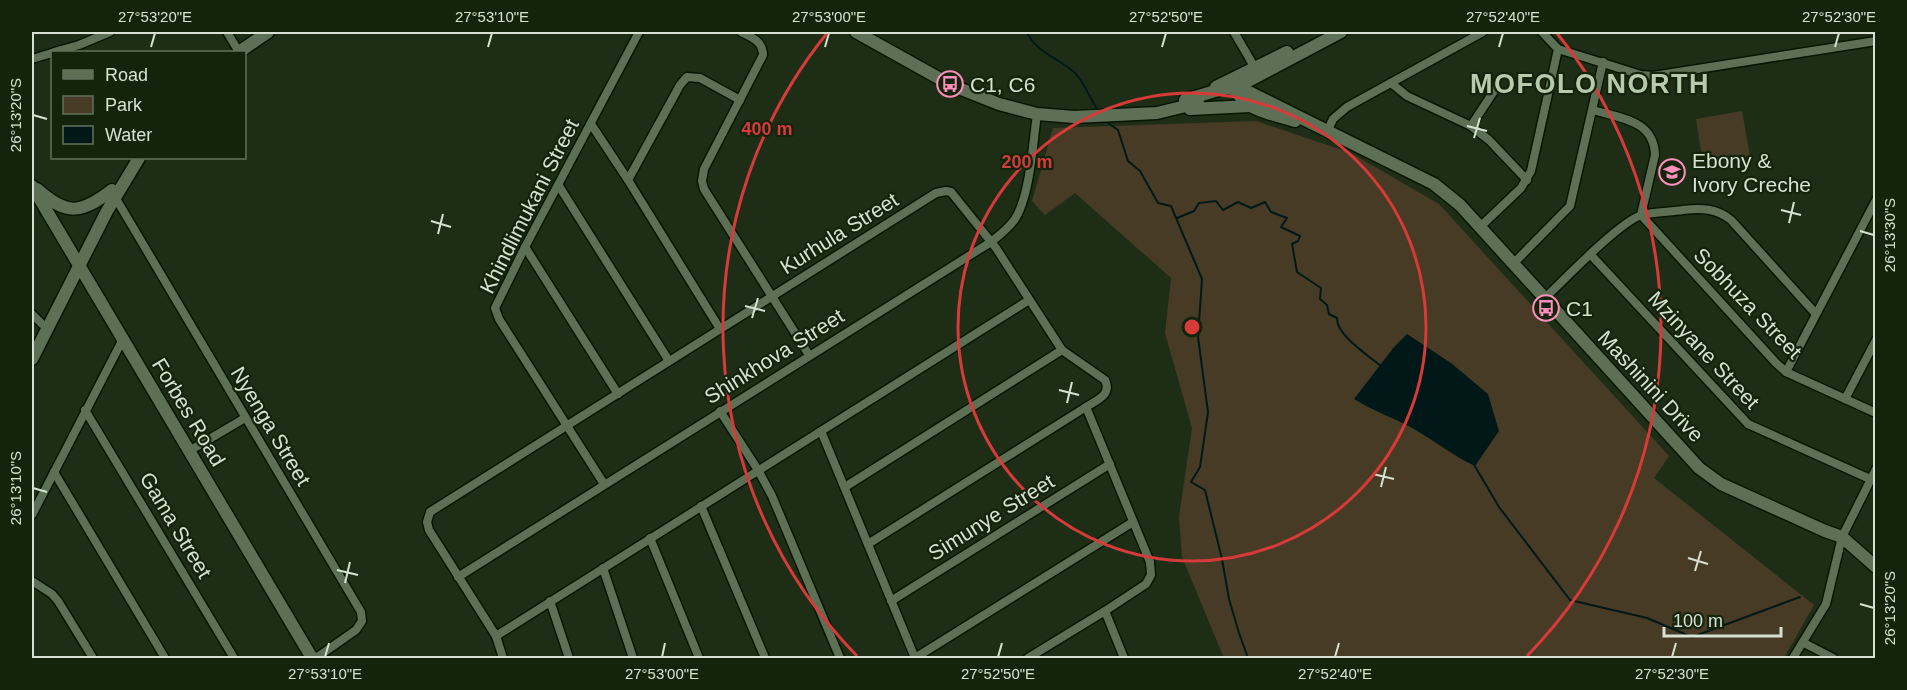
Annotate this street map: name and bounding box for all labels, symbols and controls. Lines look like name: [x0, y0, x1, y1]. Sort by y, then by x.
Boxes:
text: 27°53'20"E: [118, 8, 192, 25]
text: 27°53'10"E: [455, 8, 529, 25]
text: 27°53'00"E: [792, 8, 866, 25]
text: 27°52'50"E: [1129, 8, 1203, 25]
text: 27°52'40"E: [1466, 8, 1540, 25]
text: 27°52'30"E: [1802, 8, 1876, 25]
legend: [51, 51, 246, 159]
text: Road: [105, 65, 148, 85]
bus stop icon: C1, C6: [935, 69, 965, 99]
district label: MOFOLO NORTH: [1470, 69, 1710, 99]
place label: C1, C6: [970, 73, 1035, 96]
text: 26°13'20"S: [7, 78, 24, 152]
text: Park: [105, 95, 143, 115]
street label: Khindlimukani Street: [475, 115, 583, 297]
text: 400 m: [741, 119, 793, 139]
text: Water: [105, 125, 152, 145]
place label: Ebony & Ivory Creche: [1692, 149, 1811, 196]
text: 200 m: [1001, 152, 1053, 172]
school or university icon: Ebony & Ivory Creche: [1657, 157, 1687, 187]
street label: Kurhula Street: [776, 188, 902, 278]
text: 26°13'30"S: [1881, 198, 1898, 272]
street label: Sobhuza Street: [1689, 243, 1807, 363]
street label: Mzinyane Street: [1644, 287, 1764, 413]
bus stop icon: C1: [1531, 293, 1561, 323]
place label: C1: [1566, 297, 1593, 320]
street label: Shinkhova Street: [700, 304, 848, 408]
centre of rings: [1182, 317, 1202, 337]
street label: Mashinini Drive: [1594, 326, 1708, 446]
street label: Forbes Road: [148, 354, 230, 470]
street label: Nyenga Street: [227, 363, 316, 490]
text: 26°13'10"S: [7, 451, 24, 525]
street label: Gama Street: [135, 468, 217, 582]
street label: Simunye Street: [924, 469, 1058, 565]
text: 26°13'20"S: [1881, 571, 1898, 645]
scale bar: [1664, 600, 1781, 638]
text: 100 m: [1673, 611, 1723, 631]
text: 27°53'10"E: [288, 665, 362, 682]
text: 27°53'00"E: [625, 665, 699, 682]
text: 27°52'50"E: [961, 665, 1035, 682]
text: 27°52'40"E: [1298, 665, 1372, 682]
text: 27°52'30"E: [1635, 665, 1709, 682]

